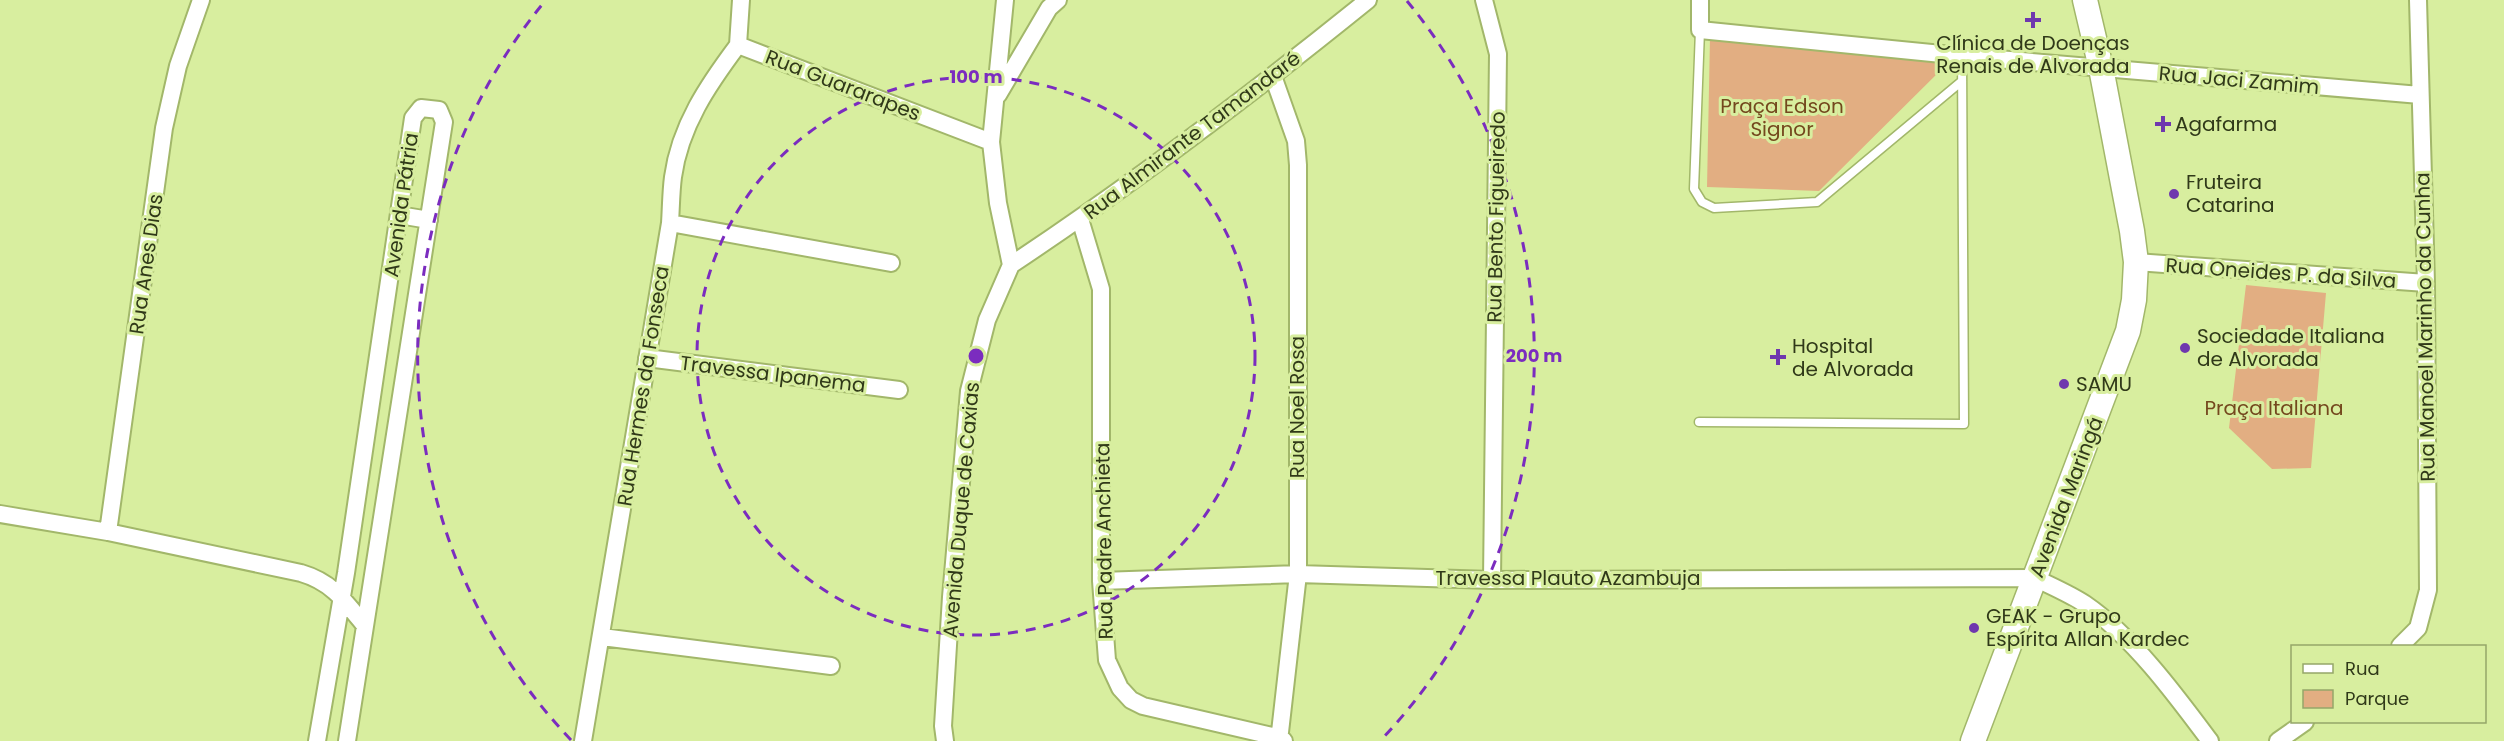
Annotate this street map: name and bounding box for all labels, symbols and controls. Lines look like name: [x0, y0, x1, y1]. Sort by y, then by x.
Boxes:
marker: Clínica de Doenças Renais de Alvorada: [2024, 11, 2042, 29]
place label: Clínica de Doenças Renais de Alvorada: [1936, 29, 2130, 80]
street label: Rua Guararapes: [761, 43, 925, 127]
street label: Rua Almirante Tamandaré: [1078, 44, 1306, 226]
street label: Rua Jaci Zamim: [2158, 59, 2320, 101]
text: 100 m: [949, 64, 1003, 89]
park label: Praça Edson Signor: [1720, 92, 1844, 143]
place label: Agafarma: [2175, 110, 2277, 138]
street label: Rua Bento Figueiredo: [1480, 111, 1512, 323]
marker: Agafarma: [2156, 117, 2170, 131]
street label: Avenida Pátria: [377, 131, 425, 279]
place label: Fruteira Catarina: [2186, 168, 2274, 219]
street label: Rua Manoel Marinho da Cunha: [2408, 172, 2442, 482]
marker: Fruteira Catarina: [2167, 187, 2181, 201]
street label: Rua Anes Dias: [122, 192, 170, 336]
street label: Rua Oneides P. da Silva: [2165, 251, 2397, 295]
street label: Rua Hermes da Fonseca: [610, 264, 676, 508]
place label: Sociedade Italiana de Alvorada: [2197, 322, 2385, 373]
place label: Hospital de Alvorada: [1792, 332, 1914, 383]
street label: Rua Noel Rosa: [1283, 336, 1311, 478]
marker: Sociedade Italiana de Alvorada: [2178, 341, 2192, 355]
text: 200 m: [1506, 343, 1562, 368]
centre of rings: [966, 346, 986, 366]
marker: Hospital de Alvorada: [1769, 348, 1787, 366]
street label: Travessa Ipanema: [679, 349, 867, 399]
place label: SAMU: [2076, 370, 2132, 398]
marker: SAMU: [2057, 377, 2071, 391]
street label: Avenida Duque de Caxias: [936, 381, 986, 639]
park label: Praça Italiana: [2205, 394, 2343, 422]
street label: Avenida Maringá: [2022, 413, 2110, 581]
street label: Rua Padre Anchieta: [1088, 442, 1120, 640]
street label: Travessa Plauto Azambuja: [1436, 564, 1700, 592]
place label: GEAK - Grupo Espírita Allan Kardec: [1986, 602, 2190, 653]
marker: GEAK - Grupo Espírita Allan Kardec: [1967, 621, 1981, 635]
legend: [2291, 645, 2486, 723]
text: Rua: [2345, 656, 2380, 681]
text: Parque: [2345, 686, 2409, 711]

